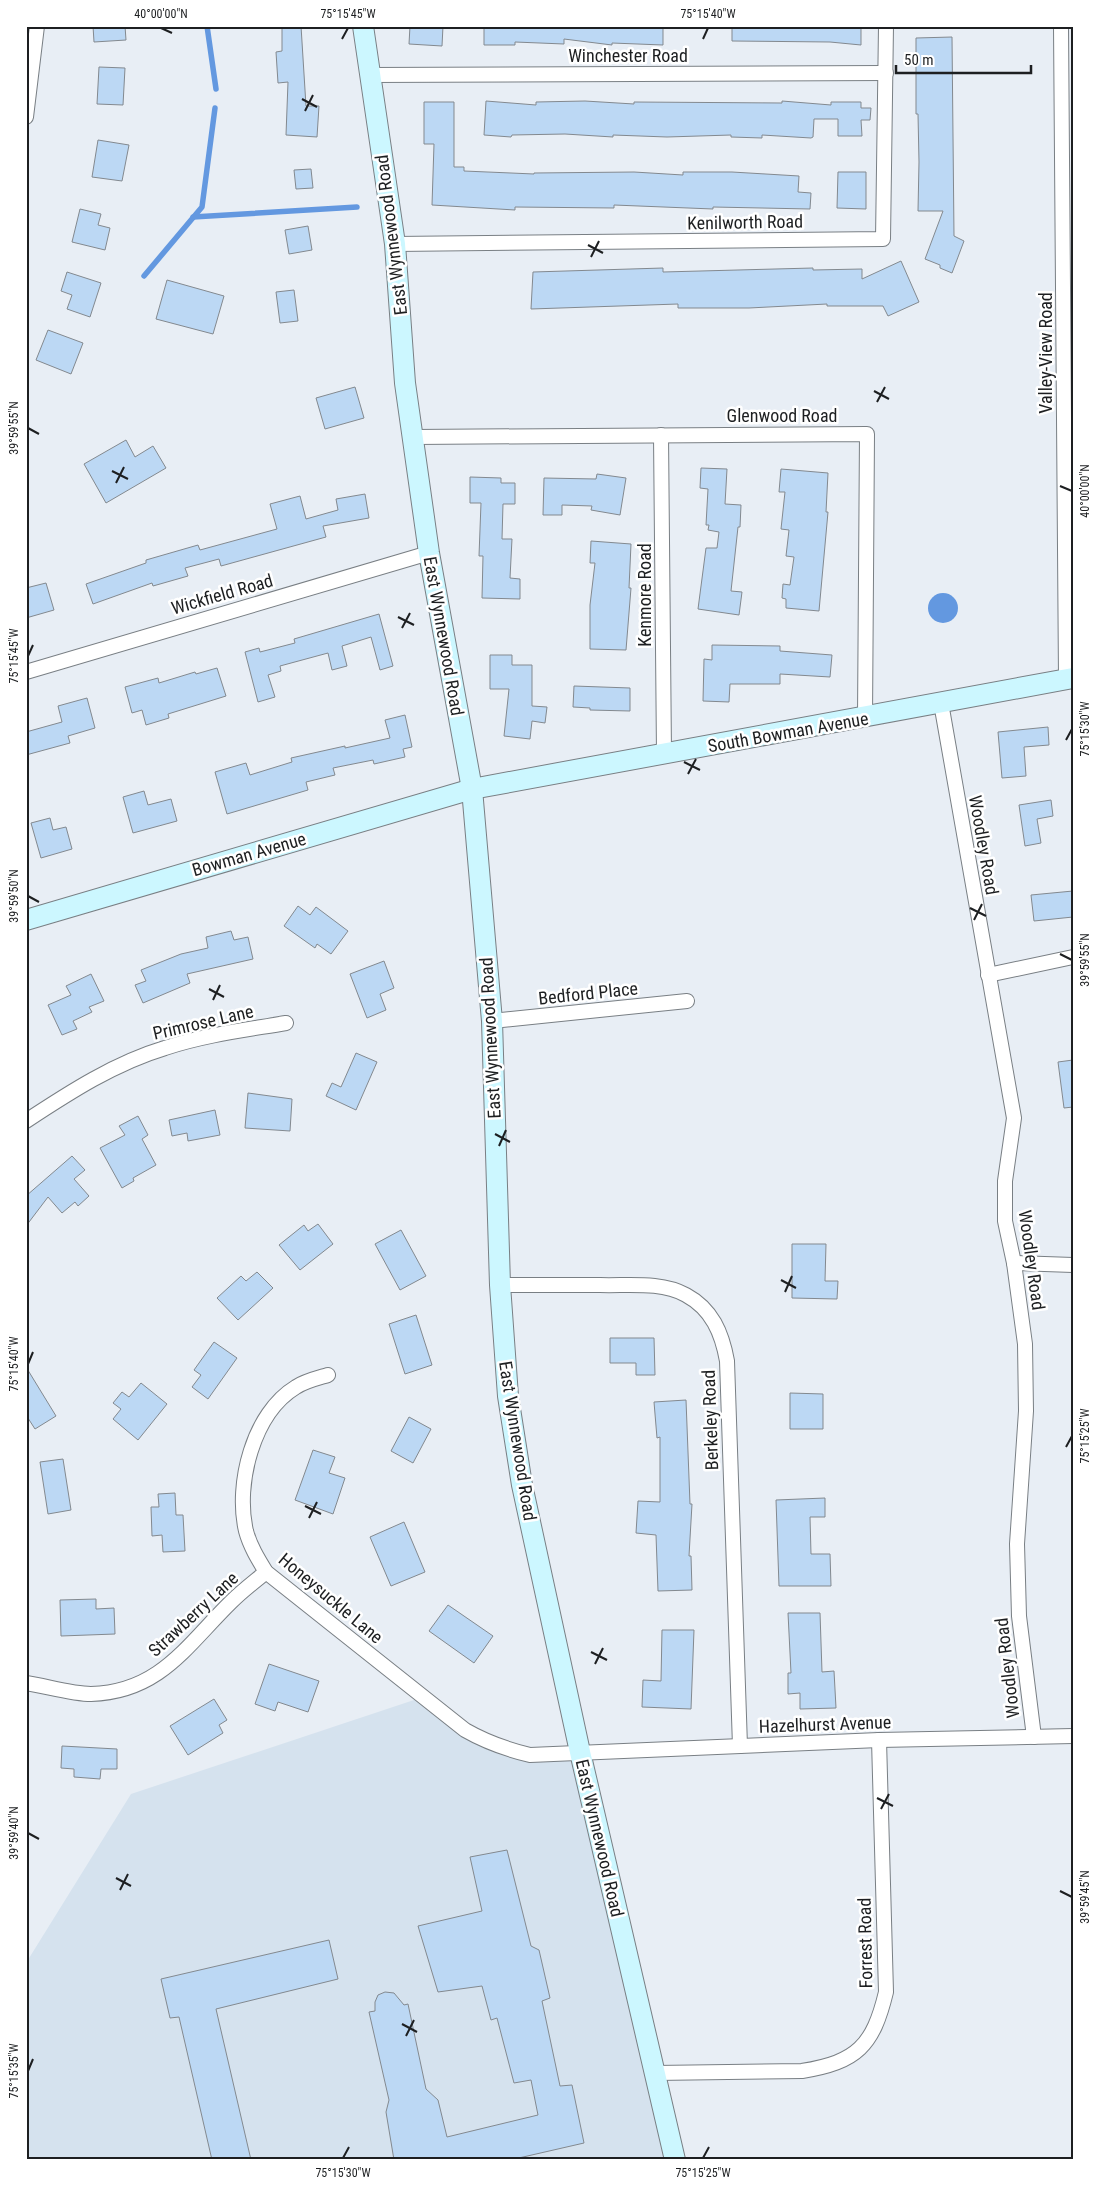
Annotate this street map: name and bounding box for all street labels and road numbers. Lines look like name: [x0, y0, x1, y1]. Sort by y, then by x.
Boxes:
street label: Winchester Road: [568, 45, 688, 66]
street label: East Wynnewood Road: [371, 154, 411, 316]
street label: Kenilworth Road: [687, 210, 803, 234]
street label: Valley-View Road: [1035, 292, 1056, 414]
street label: Glenwood Road: [727, 405, 837, 426]
street label: Kenmore Road: [634, 543, 655, 647]
street label: East Wynnewood Road: [420, 555, 468, 717]
street label: Wickfield Road: [169, 569, 275, 619]
street label: South Bowman Avenue: [706, 708, 870, 756]
street label: Woodley Road: [965, 794, 1003, 896]
street label: Bowman Avenue: [190, 828, 308, 880]
street label: East Wynnewood Road: [475, 957, 505, 1119]
street label: Bedford Place: [537, 977, 639, 1009]
street label: Primrose Lane: [151, 1000, 255, 1044]
street label: Woodley Road: [1015, 1209, 1049, 1311]
street label: East Wynnewood Road: [495, 1360, 541, 1522]
street label: Berkeley Road: [698, 1369, 722, 1471]
street label: Honeysuckle Lane: [275, 1548, 387, 1648]
street label: Strawberry Lane: [144, 1567, 242, 1661]
street label: Woodley Road: [990, 1617, 1024, 1719]
street label: Hazelhurst Avenue: [758, 1711, 892, 1737]
street label: East Wynnewood Road: [572, 1757, 628, 1919]
street label: Forrest Road: [854, 1898, 876, 1988]

